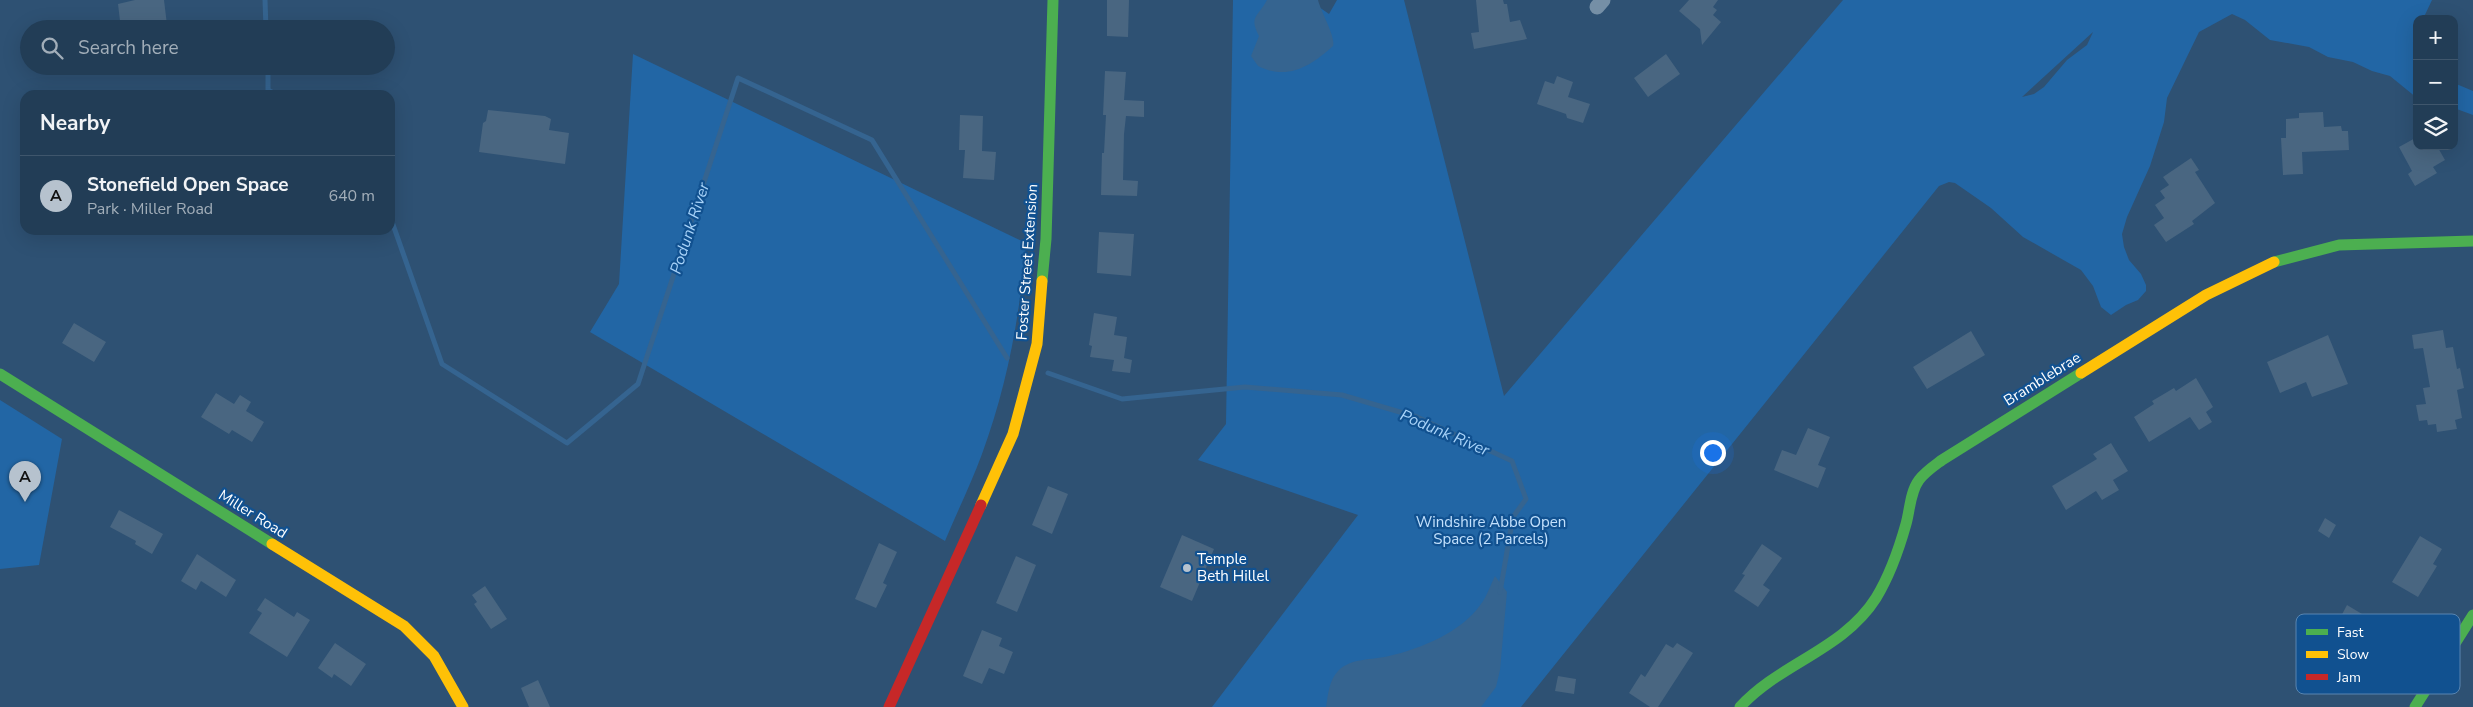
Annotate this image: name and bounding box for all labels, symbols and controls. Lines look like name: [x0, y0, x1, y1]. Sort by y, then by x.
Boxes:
map controls: [2413, 15, 2458, 150]
button: +: [2413, 15, 2458, 60]
search box: [20, 20, 395, 75]
icon: search: [38, 34, 66, 62]
text: Search here: [78, 35, 179, 61]
button: −: [2413, 60, 2458, 105]
button: layers: [2413, 105, 2458, 150]
text: Nearby: [40, 109, 110, 137]
text: Stonefield Open Space: [87, 172, 289, 198]
water label: Podunk River: [665, 179, 715, 277]
street label: Foster Street Extension: [1012, 183, 1042, 341]
text: A: [50, 185, 62, 207]
text: 640 m: [328, 185, 375, 207]
text: Park · Miller Road: [87, 198, 213, 220]
street label: Bramblebrae: [2000, 347, 2084, 411]
water label: Podunk River: [1397, 404, 1494, 462]
your location: [1700, 440, 1726, 466]
pin: A: [9, 461, 41, 502]
street label: Miller Road: [215, 485, 291, 543]
park label: Windshire Abbe Open Space (2 Parcels): [1416, 512, 1566, 549]
place label: Temple Beth Hillel: [1197, 549, 1269, 586]
marker: Temple Beth Hillel: [1181, 562, 1193, 574]
legend: [2296, 614, 2460, 694]
text: Fast: [2337, 623, 2363, 642]
text: Slow: [2337, 645, 2369, 664]
text: Jam: [2336, 668, 2361, 687]

